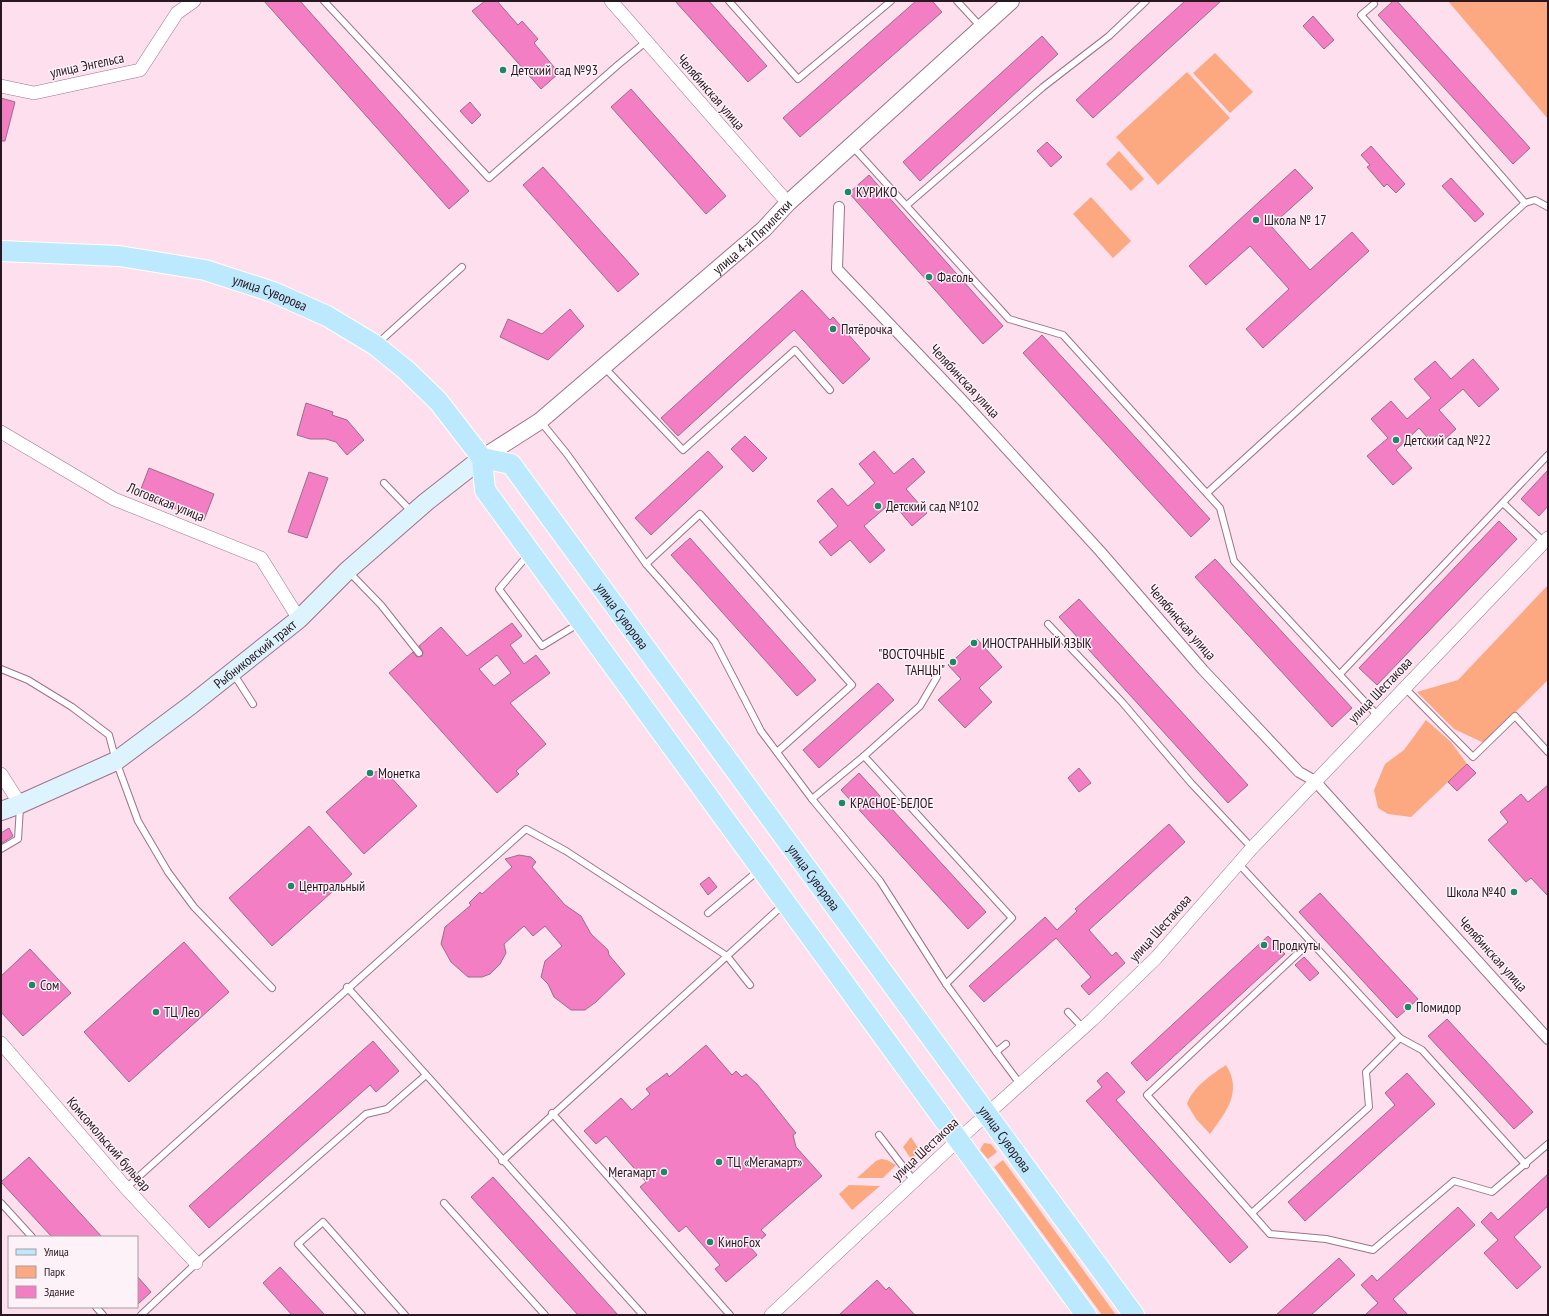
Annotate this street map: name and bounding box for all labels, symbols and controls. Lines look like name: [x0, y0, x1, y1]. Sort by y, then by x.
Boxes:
street label: улица Энгельса: [48, 48, 126, 82]
street label: Челябинская улица: [673, 50, 749, 134]
place label: Детский сад №93: [511, 61, 598, 79]
marker: Детский сад №93: [498, 65, 508, 75]
place label: КУРИКО: [856, 183, 898, 201]
marker: КУРИКО: [843, 187, 853, 197]
street label: улица 4-й Пятилетки: [709, 195, 796, 278]
place label: Школа № 17: [1264, 211, 1327, 229]
marker: Школа № 17: [1251, 215, 1261, 225]
place label: Фасоль: [937, 268, 973, 286]
street label: улица Суворова: [230, 271, 310, 315]
marker: Фасоль: [924, 272, 934, 282]
place label: Пятёрочка: [841, 320, 893, 338]
marker: Пятёрочка: [828, 324, 838, 334]
street label: Челябинская улица: [926, 340, 1004, 422]
place label: Детский сад №22: [1404, 431, 1491, 449]
marker: Детский сад №22: [1391, 435, 1401, 445]
street label: Логовская улица: [124, 478, 207, 526]
place label: Детский сад №102: [886, 497, 979, 515]
marker: Детский сад №102: [873, 501, 883, 511]
street label: улица Суворова: [592, 579, 653, 653]
street label: Челябинская улица: [1144, 580, 1220, 664]
street label: Рыбниковский тракт: [210, 615, 300, 692]
place label: ИНОСТРАННЫЙ ЯЗЫК: [982, 634, 1092, 652]
marker: ИНОСТРАННЫЙ ЯЗЫК: [969, 638, 979, 648]
place label: "ВОСТОЧНЫЕ ТАНЦЫ": [878, 645, 945, 679]
street label: улица Шестакова: [1344, 653, 1416, 727]
marker: "ВОСТОЧНЫЕ ТАНЦЫ": [948, 657, 958, 667]
place label: Монетка: [378, 764, 420, 782]
marker: Монетка: [365, 768, 375, 778]
place label: КРАСНОЕ-БЕЛОЕ: [850, 794, 933, 812]
marker: КРАСНОЕ-БЕЛОЕ: [837, 798, 847, 808]
street label: улица Суворова: [783, 840, 844, 914]
place label: Центральный: [299, 877, 365, 895]
marker: Центральный: [286, 881, 296, 891]
place label: Школа №40: [1446, 883, 1506, 901]
marker: Школа №40: [1509, 887, 1519, 897]
street label: улица Шестакова: [1125, 891, 1195, 965]
street label: Челябинская улица: [1455, 913, 1531, 995]
place label: Продкуты: [1272, 936, 1320, 954]
marker: Продкуты: [1259, 940, 1269, 950]
place label: Сом: [40, 976, 59, 994]
marker: Сом: [27, 980, 37, 990]
place label: Помидор: [1416, 998, 1461, 1016]
marker: Помидор: [1403, 1002, 1413, 1012]
place label: ТЦ Лео: [164, 1003, 200, 1021]
marker: ТЦ Лео: [151, 1007, 161, 1017]
street label: Комсомольский бульвар: [63, 1093, 155, 1195]
street label: улица Суворова: [975, 1102, 1035, 1176]
street label: улица Шестакова: [888, 1114, 962, 1184]
place label: ТЦ «Мегамарт»: [727, 1153, 803, 1171]
marker: ТЦ «Мегамарт»: [714, 1157, 724, 1167]
place label: Мегамарт: [608, 1163, 657, 1181]
marker: Мегамарт: [659, 1167, 669, 1177]
place label: КиноFox: [718, 1233, 761, 1251]
legend: [8, 1236, 138, 1308]
marker: КиноFox: [705, 1237, 715, 1247]
text: Улица: [44, 1244, 69, 1259]
text: Парк: [44, 1264, 65, 1279]
text: Здание: [44, 1284, 75, 1299]

